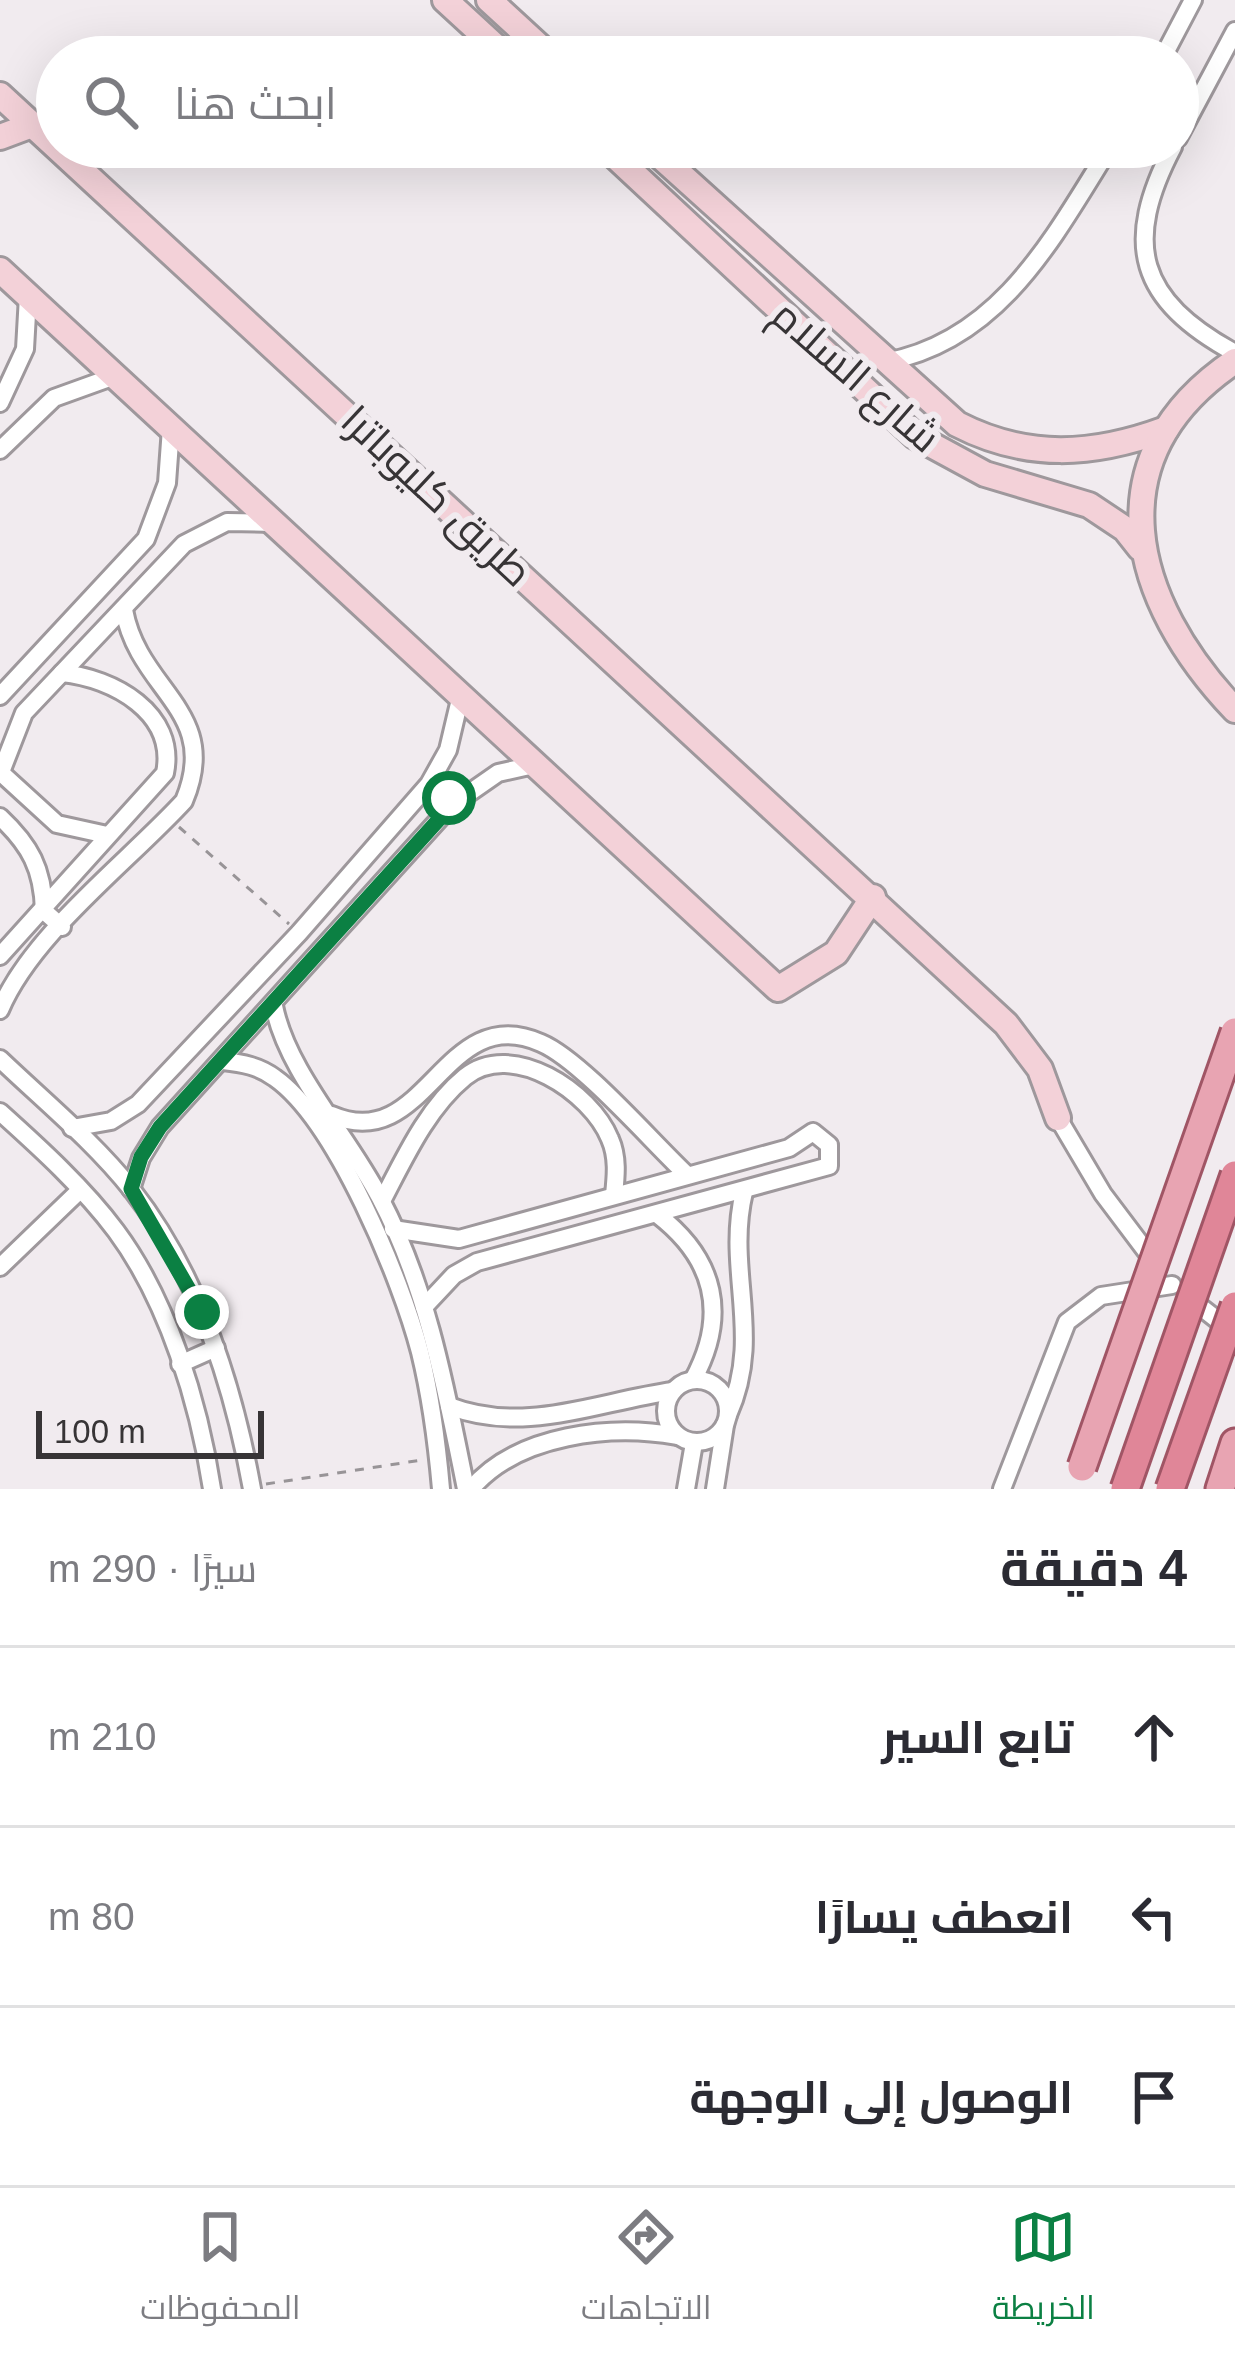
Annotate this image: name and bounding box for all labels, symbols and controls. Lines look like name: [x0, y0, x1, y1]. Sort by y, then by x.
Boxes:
search box: [36, 36, 1199, 168]
icon: search: [78, 69, 144, 135]
text: ابحث هنا: [174, 78, 337, 129]
street label: شارع السلام: [759, 291, 949, 465]
street label: طريق كليوباترا: [331, 396, 542, 597]
route start: [422, 771, 476, 825]
route end: [175, 1285, 229, 1339]
scale bar: [36, 1405, 264, 1458]
text: 100 m: [54, 1413, 146, 1450]
text: 4 دقيقة: [1000, 1540, 1187, 1597]
text: سيرًا · 290 m: [48, 1547, 257, 1590]
icon: ahead: [1121, 1704, 1187, 1770]
text: تابع السير: [882, 1712, 1073, 1763]
text: 210 m: [48, 1715, 156, 1758]
icon: left: [1121, 1884, 1187, 1950]
text: انعطف يسارًا: [815, 1892, 1073, 1943]
text: 80 m: [48, 1895, 135, 1938]
icon: arrive: [1121, 2064, 1187, 2130]
text: الوصول إلى الوجهة: [689, 2072, 1073, 2123]
tab: المحفوظات: [140, 2204, 301, 2338]
tab: الاتجاهات: [581, 2204, 712, 2338]
tab: الخريطة: [992, 2204, 1095, 2338]

